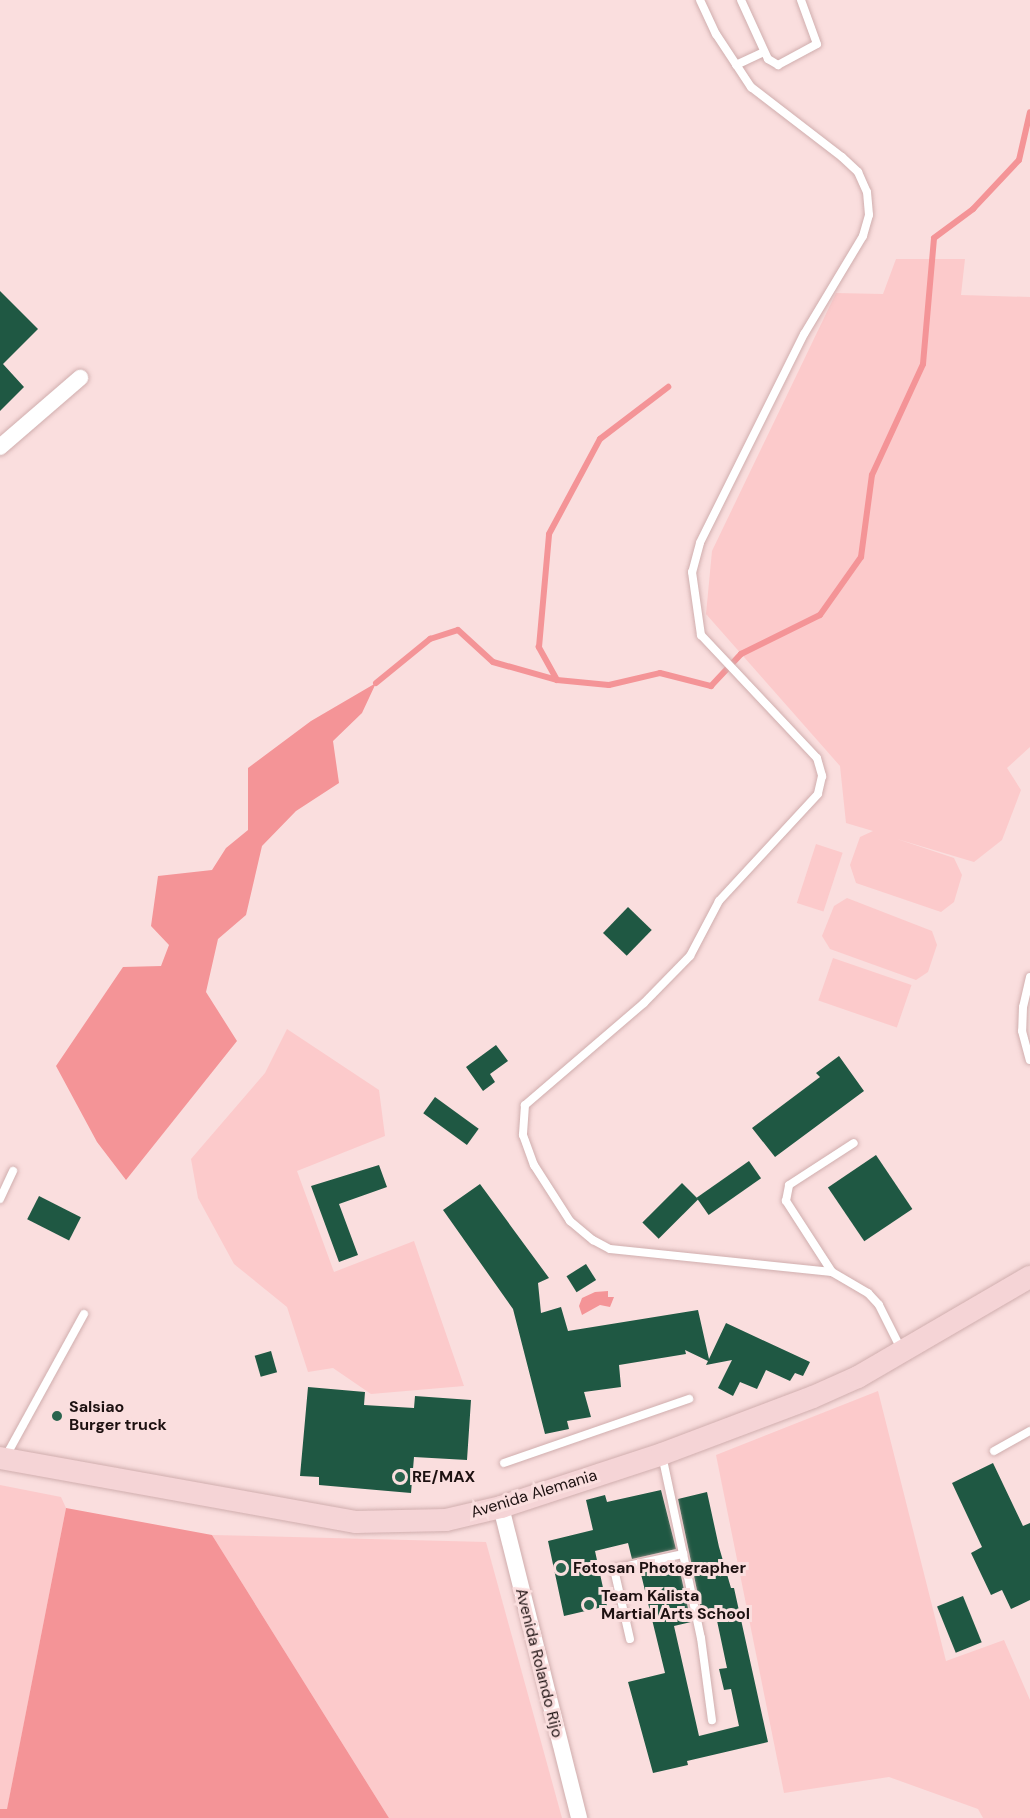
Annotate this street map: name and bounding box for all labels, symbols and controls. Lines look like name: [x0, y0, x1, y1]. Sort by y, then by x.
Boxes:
place label: Salsiao Burger truck: [69, 1397, 167, 1435]
marker: Salsiao Burger truck: [50, 1409, 64, 1423]
street label: Avenida Alemania: [469, 1466, 599, 1522]
place label: RE/MAX: [412, 1467, 475, 1487]
marker: RE/MAX: [393, 1470, 407, 1484]
place label: Fotosan Photographer: [573, 1558, 746, 1578]
marker: Fotosan Photographer: [554, 1561, 568, 1575]
street label: Avenida Rolando Rijo: [511, 1586, 567, 1740]
place label: Team Kalista Martial Arts School: [601, 1586, 750, 1624]
marker: Team Kalista Martial Arts School: [582, 1598, 596, 1612]

